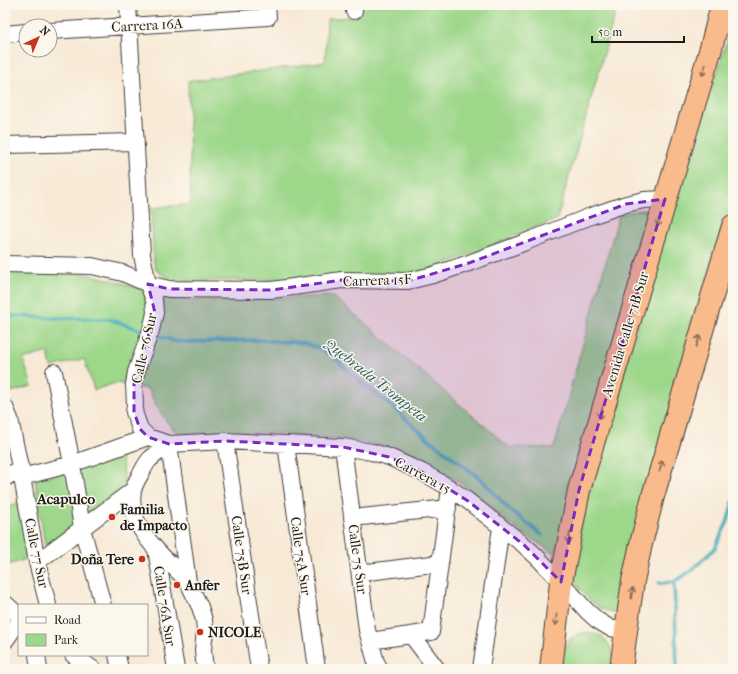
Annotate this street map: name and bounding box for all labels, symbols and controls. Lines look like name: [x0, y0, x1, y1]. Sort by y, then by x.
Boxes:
street label: Carrera 16A: [111, 15, 184, 36]
north arrow: [18, 18, 58, 58]
scale bar: [592, 18, 684, 44]
text: N: [37, 24, 53, 39]
text: 50 m: [598, 25, 622, 39]
one-way arrow: [700, 63, 707, 76]
one-way arrow: [655, 214, 662, 227]
street label: Avenida Calle 71B Sur: [598, 269, 653, 400]
street label: Carrera 15F: [342, 271, 412, 290]
street label: Calle 76 Sur: [128, 311, 161, 385]
water label: Quebrada Trompeta: [321, 334, 431, 426]
one-way arrow: [695, 335, 702, 348]
one-way arrow: [597, 406, 604, 419]
street label: Carrera 15: [392, 454, 454, 497]
one-way arrow: [658, 460, 665, 473]
district label: Acapulco: [36, 490, 95, 508]
place label: Familia de Impacto: [119, 501, 187, 534]
marker: Familia de Impacto: [107, 512, 117, 522]
street label: Calle 75B Sur: [228, 515, 255, 596]
street label: Calle 75A Sur: [287, 516, 314, 597]
street label: Calle 77 Sur: [21, 517, 52, 590]
street label: Calle 75 Sur: [344, 523, 371, 595]
one-way arrow: [564, 531, 572, 544]
place label: Doña Tere: [71, 551, 134, 568]
marker: Doña Tere: [137, 554, 147, 564]
street label: Calle 76A Sur: [150, 565, 179, 647]
place label: Anfer: [184, 577, 221, 594]
marker: Anfer: [172, 580, 182, 590]
one-way arrow: [628, 586, 636, 599]
legend: [18, 604, 148, 656]
text: Road: [54, 613, 81, 627]
one-way arrow: [552, 613, 559, 626]
place label: NICOLE: [208, 624, 262, 641]
marker: NICOLE: [195, 627, 205, 637]
text: Park: [54, 633, 79, 647]

